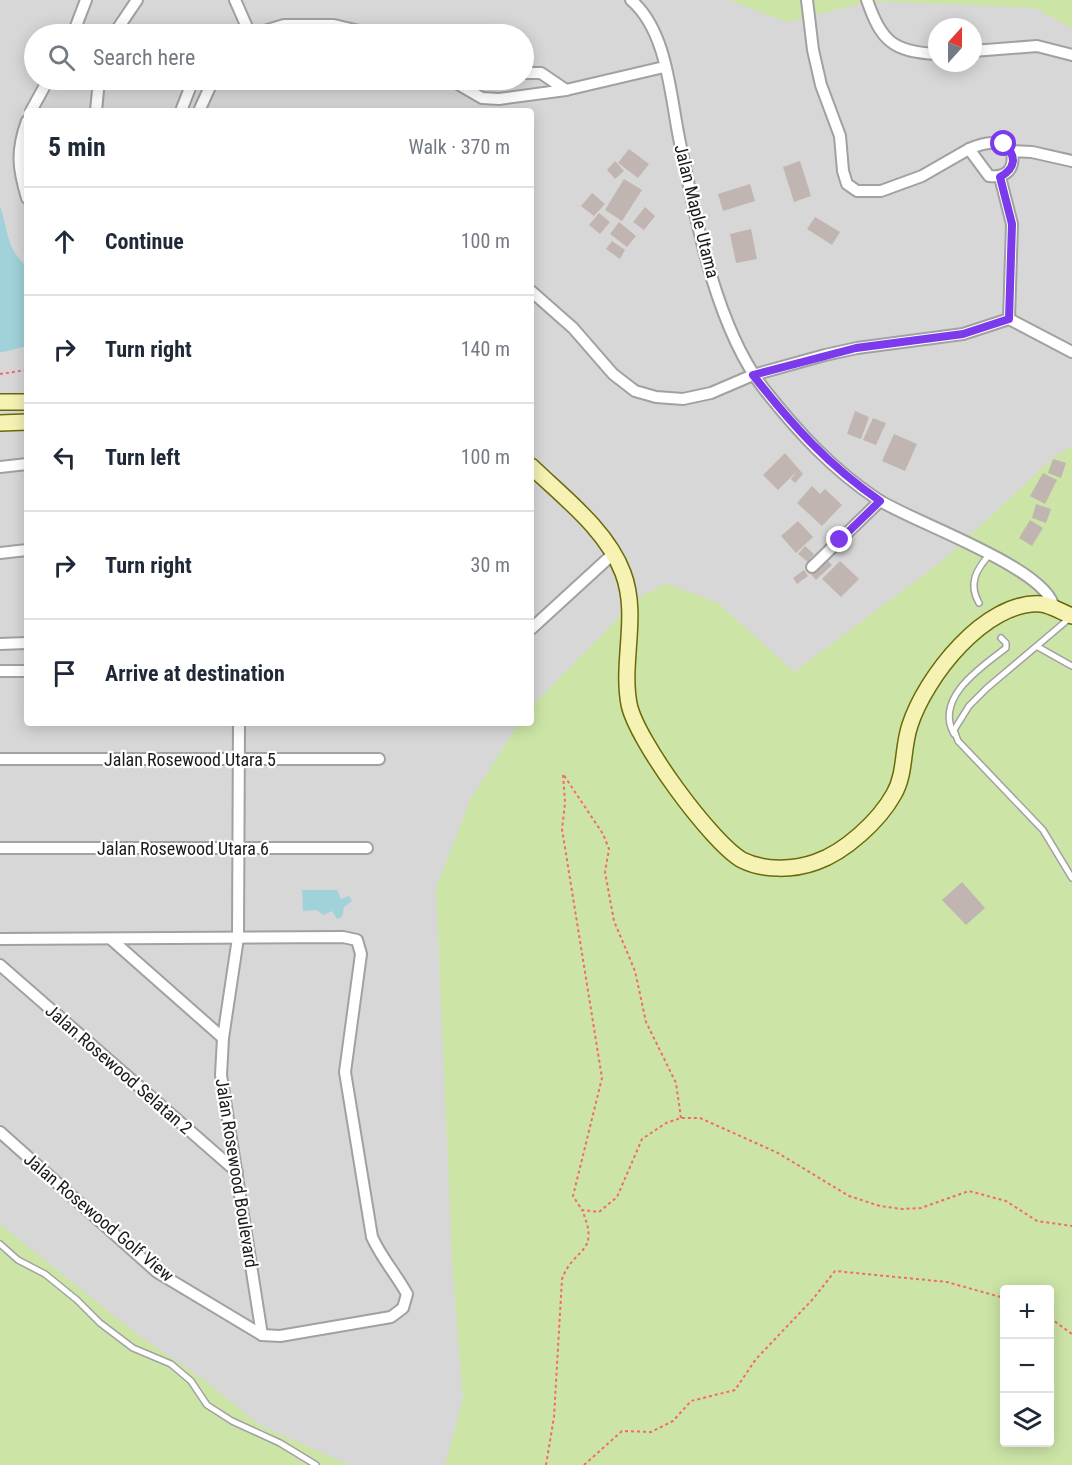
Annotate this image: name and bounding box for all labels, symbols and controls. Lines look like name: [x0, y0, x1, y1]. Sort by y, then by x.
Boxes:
north arrow: [928, 18, 982, 72]
search box: [24, 24, 534, 90]
icon: search: [45, 41, 78, 74]
text: Search here: [93, 45, 195, 70]
route start: [990, 130, 1016, 156]
text: 5 min: [48, 132, 106, 162]
text: Walk · 370 m: [409, 135, 510, 159]
street label: Jalan Maple Utama: [670, 142, 724, 280]
icon: ahead: [48, 225, 81, 258]
text: Continue: [105, 229, 184, 254]
text: 100 m: [461, 229, 510, 253]
icon: right: [48, 333, 81, 366]
text: Turn right: [105, 337, 192, 362]
text: 140 m: [461, 337, 510, 361]
icon: left: [48, 441, 81, 474]
text: Turn left: [105, 445, 180, 470]
text: 100 m: [461, 445, 510, 469]
route end: [826, 526, 852, 552]
icon: right: [48, 549, 81, 582]
text: Turn right: [105, 553, 192, 578]
text: 30 m: [471, 553, 510, 577]
icon: arrive: [48, 657, 81, 690]
text: Arrive at destination: [105, 661, 285, 686]
street label: Jalan Rosewood Utara 5: [104, 749, 276, 770]
street label: Jalan Rosewood Utara 6: [97, 838, 269, 859]
street label: Jalan Rosewood Selatan 2: [41, 1000, 197, 1138]
street label: Jalan Rosewood Boulevard: [212, 1077, 262, 1269]
street label: Jalan Rosewood Golf View: [20, 1148, 178, 1286]
map controls: [1000, 1285, 1054, 1447]
button: +: [1000, 1285, 1054, 1339]
button: −: [1000, 1339, 1054, 1393]
button: layers: [1000, 1393, 1054, 1447]

